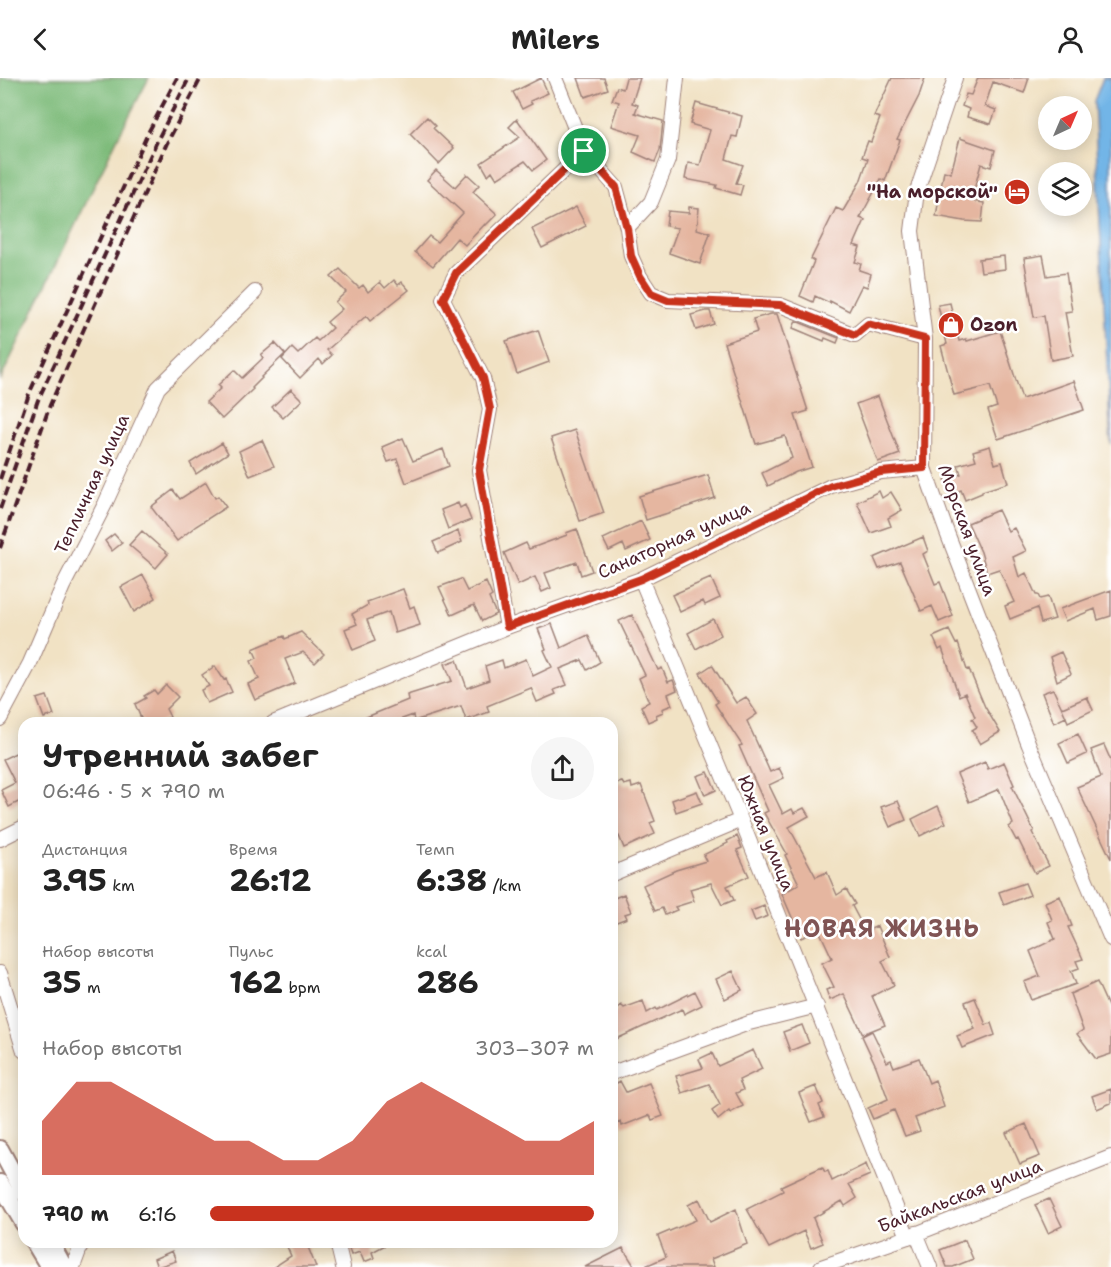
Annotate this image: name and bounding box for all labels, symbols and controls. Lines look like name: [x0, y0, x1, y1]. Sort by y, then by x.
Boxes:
text: Milers: [511, 21, 600, 58]
icon: back: [24, 23, 57, 56]
icon: person: [1054, 23, 1087, 56]
north arrow: [1038, 96, 1092, 150]
map controls: [1038, 96, 1092, 216]
pin: [558, 125, 609, 176]
icon: arrive: [567, 134, 600, 167]
button: layers: [1038, 162, 1092, 216]
hotel icon: "На морской": [1002, 177, 1032, 207]
place label: "На морской": [867, 180, 998, 204]
shop icon: Ozon: [936, 310, 966, 340]
place label: Ozon: [970, 313, 1017, 337]
street label: Тепличная улица: [49, 410, 135, 558]
street label: Морская улица: [932, 461, 1002, 599]
street label: Санаторная улица: [594, 496, 754, 584]
text: Утренний забег: [42, 733, 319, 778]
button: share: [531, 737, 594, 800]
street label: Южная улица: [732, 772, 800, 894]
text: 06:46 · 5 × 790 m: [42, 778, 225, 804]
text: Дистанция: [42, 839, 128, 860]
text: Время: [229, 839, 278, 860]
text: Темп: [416, 839, 455, 860]
text: 3.95: [42, 860, 107, 901]
text: 26:12: [229, 860, 312, 901]
text: 6:38: [416, 860, 487, 901]
text: km: [107, 875, 135, 896]
text: /km: [487, 875, 521, 896]
district label: НОВАЯ ЖИЗНЬ: [784, 913, 980, 945]
text: Набор высоты: [42, 941, 154, 962]
text: Пульс: [229, 941, 274, 962]
text: kcal: [416, 941, 447, 962]
text: 35: [42, 962, 82, 1003]
text: 162: [229, 962, 283, 1003]
text: 286: [416, 962, 479, 1003]
text: m: [82, 977, 101, 998]
text: bpm: [283, 977, 321, 998]
text: Набор высоты: [42, 1035, 182, 1061]
text: 303–307 m: [475, 1035, 594, 1061]
street label: Байкальская улица: [875, 1154, 1045, 1238]
text: 790 m: [42, 1201, 109, 1227]
text: 6:16: [138, 1201, 177, 1227]

